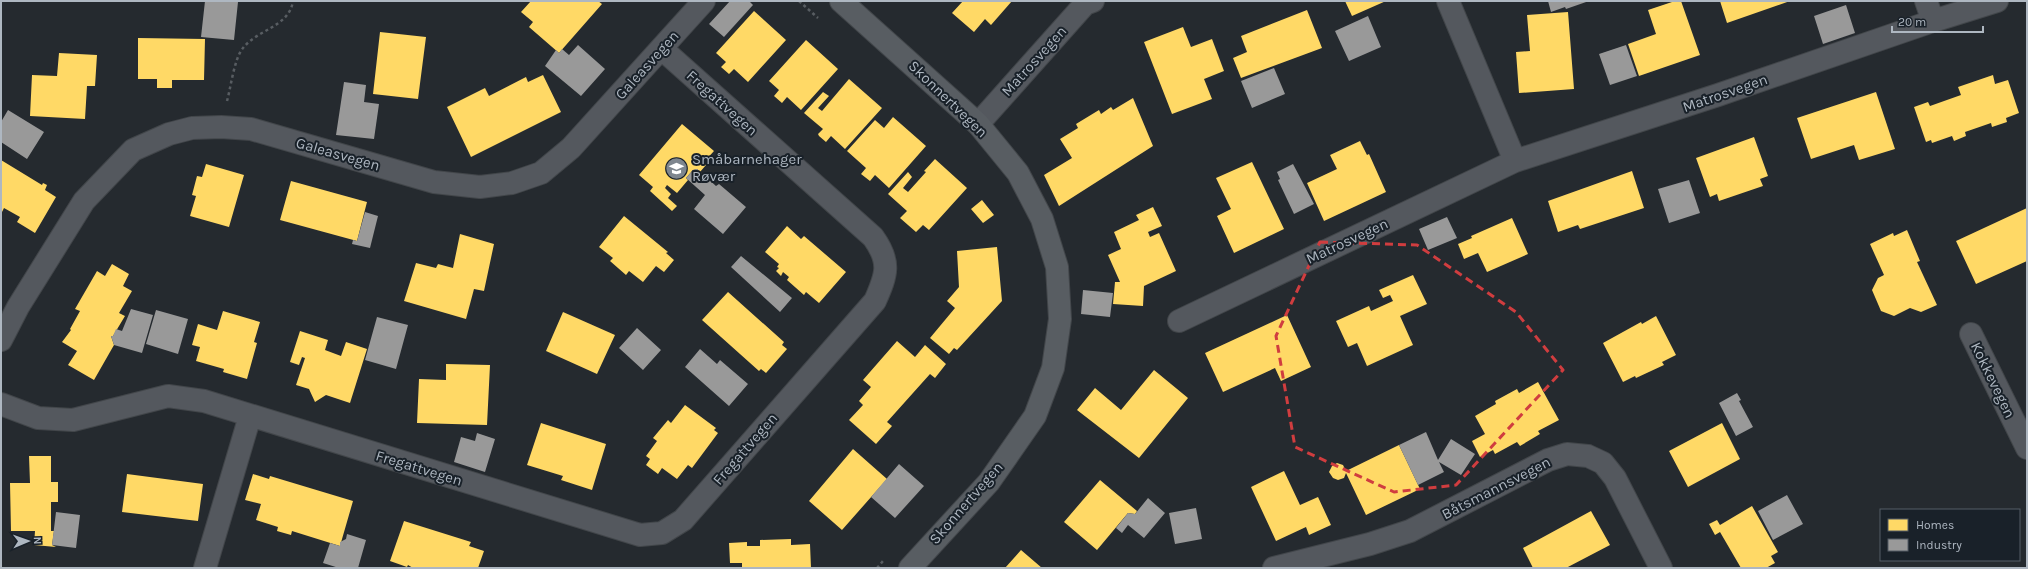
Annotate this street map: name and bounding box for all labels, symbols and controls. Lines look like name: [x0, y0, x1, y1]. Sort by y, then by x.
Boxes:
scale bar: [1892, 8, 1983, 34]
text: 20 m: [1898, 15, 1926, 29]
street label: Matrosvegen: [998, 22, 1070, 100]
street label: Galeasvegen: [611, 27, 683, 103]
street label: Skonnertvegen: [905, 57, 991, 141]
street label: Fregattvegen: [683, 66, 761, 140]
street label: Matrosvegen: [1680, 70, 1770, 116]
street label: Galeasvegen: [294, 133, 382, 175]
place label: Småbarnehager Røvær: [692, 150, 802, 185]
school or university icon: Småbarnehager Røvær: [664, 155, 690, 181]
street label: Matrosvegen: [1303, 214, 1391, 268]
street label: Kokkevegen: [1967, 339, 2019, 421]
street label: Fregattvegen: [709, 409, 781, 489]
street label: Fregattvegen: [374, 446, 464, 490]
street label: Båtsmannsvegen: [1439, 453, 1553, 523]
street label: Skonnertvegen: [925, 458, 1007, 548]
legend: [1880, 509, 2020, 561]
text: Homes: [1916, 518, 1954, 532]
north arrow: [8, 521, 48, 561]
text: N: [31, 536, 44, 545]
text: Industry: [1916, 538, 1962, 552]

